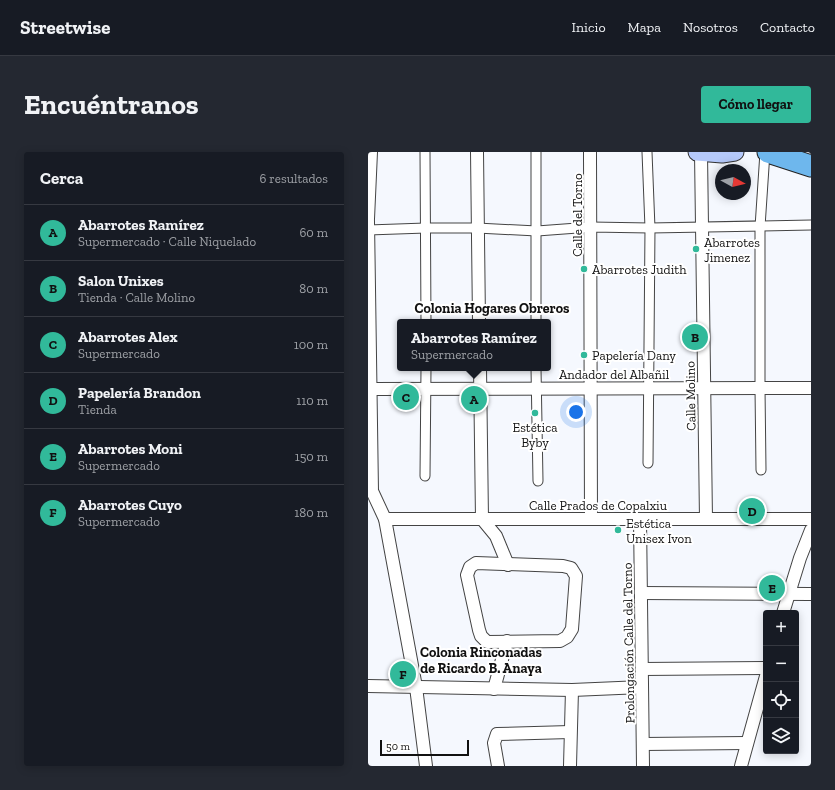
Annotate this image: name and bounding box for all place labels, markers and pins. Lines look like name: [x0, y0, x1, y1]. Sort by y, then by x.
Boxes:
place label: Abarrotes Jimenez: [704, 235, 760, 265]
marker: Abarrotes Jimenez: [691, 244, 701, 254]
place label: Abarrotes Judith: [592, 262, 687, 277]
marker: Abarrotes Judith: [579, 264, 589, 274]
pin: B: [682, 322, 708, 352]
place label: Papelería Dany: [592, 348, 676, 363]
marker: Papelería Dany: [579, 350, 589, 360]
pin: C: [393, 382, 419, 412]
pin: A: [461, 384, 487, 414]
marker: Estética Byby: [530, 408, 540, 418]
place label: Estética Byby: [512, 420, 558, 450]
pin: D: [739, 496, 765, 526]
place label: Estética Unisex Ivon: [626, 516, 692, 546]
marker: Estética Unisex Ivon: [613, 525, 623, 535]
pin: E: [759, 573, 785, 603]
pin: F: [390, 659, 416, 689]

